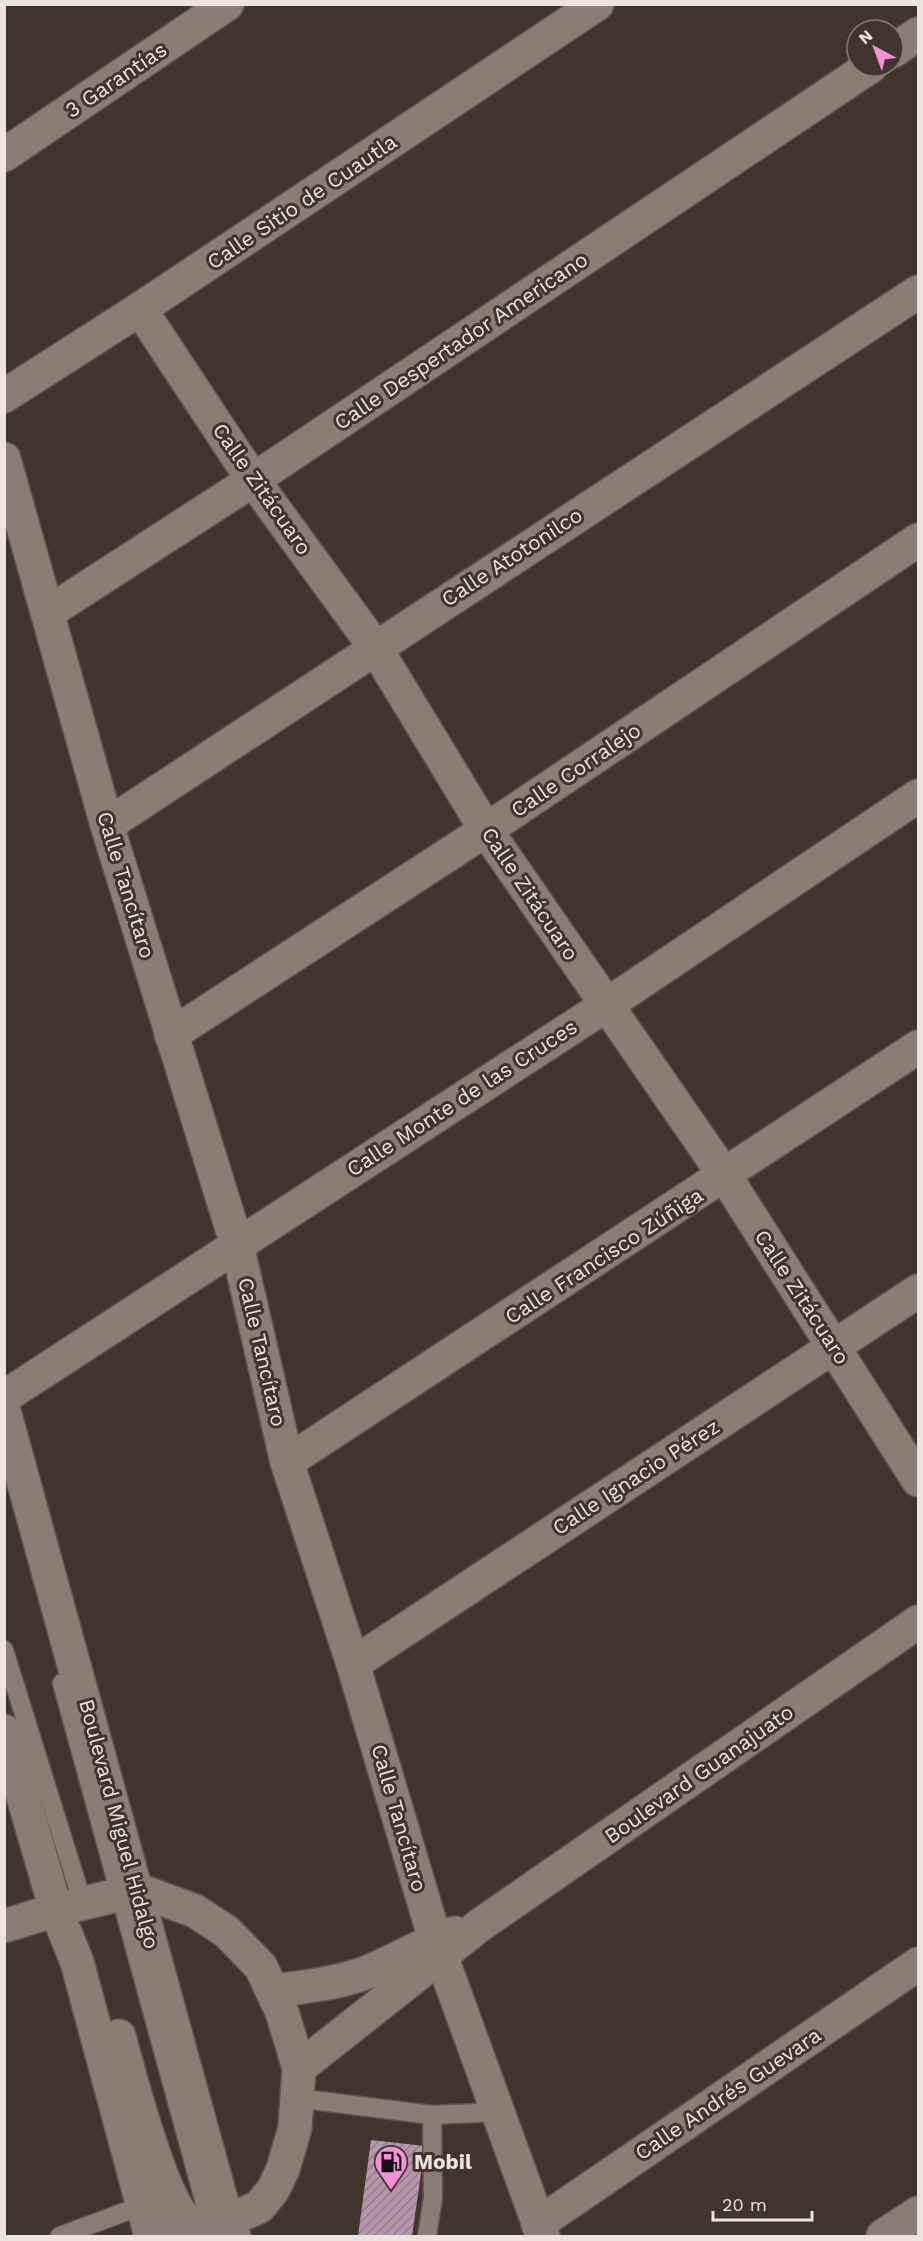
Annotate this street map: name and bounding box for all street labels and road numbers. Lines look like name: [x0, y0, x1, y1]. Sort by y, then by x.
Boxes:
street label: 3 Garantías: [60, 37, 171, 123]
street label: Calle Sitio de Cuautla: [202, 129, 401, 274]
street label: Calle Despertador Americano: [329, 246, 592, 435]
street label: Calle Zitácuaro: [208, 418, 317, 560]
street label: Calle Atotonilco: [437, 502, 587, 611]
street label: Calle Corralejo: [506, 717, 645, 822]
street label: Calle Tancítaro: [92, 808, 161, 961]
street label: Calle Zitácuaro: [477, 822, 584, 965]
street label: Calle Monte de las Cruces: [342, 1014, 582, 1181]
street label: Calle Francisco Zúñiga: [500, 1182, 707, 1329]
street label: Calle Zitácuaro: [750, 1225, 855, 1369]
street label: Calle Tancítaro: [233, 1275, 292, 1429]
street label: Calle Ignacio Pérez: [548, 1413, 724, 1540]
street label: Boulevard Miguel Hidalgo: [74, 1696, 165, 1951]
street label: Boulevard Guanajuato: [599, 1699, 798, 1848]
street label: Calle Tancítaro: [366, 1741, 432, 1894]
street label: Calle Andrés Guevara: [630, 2022, 826, 2165]

